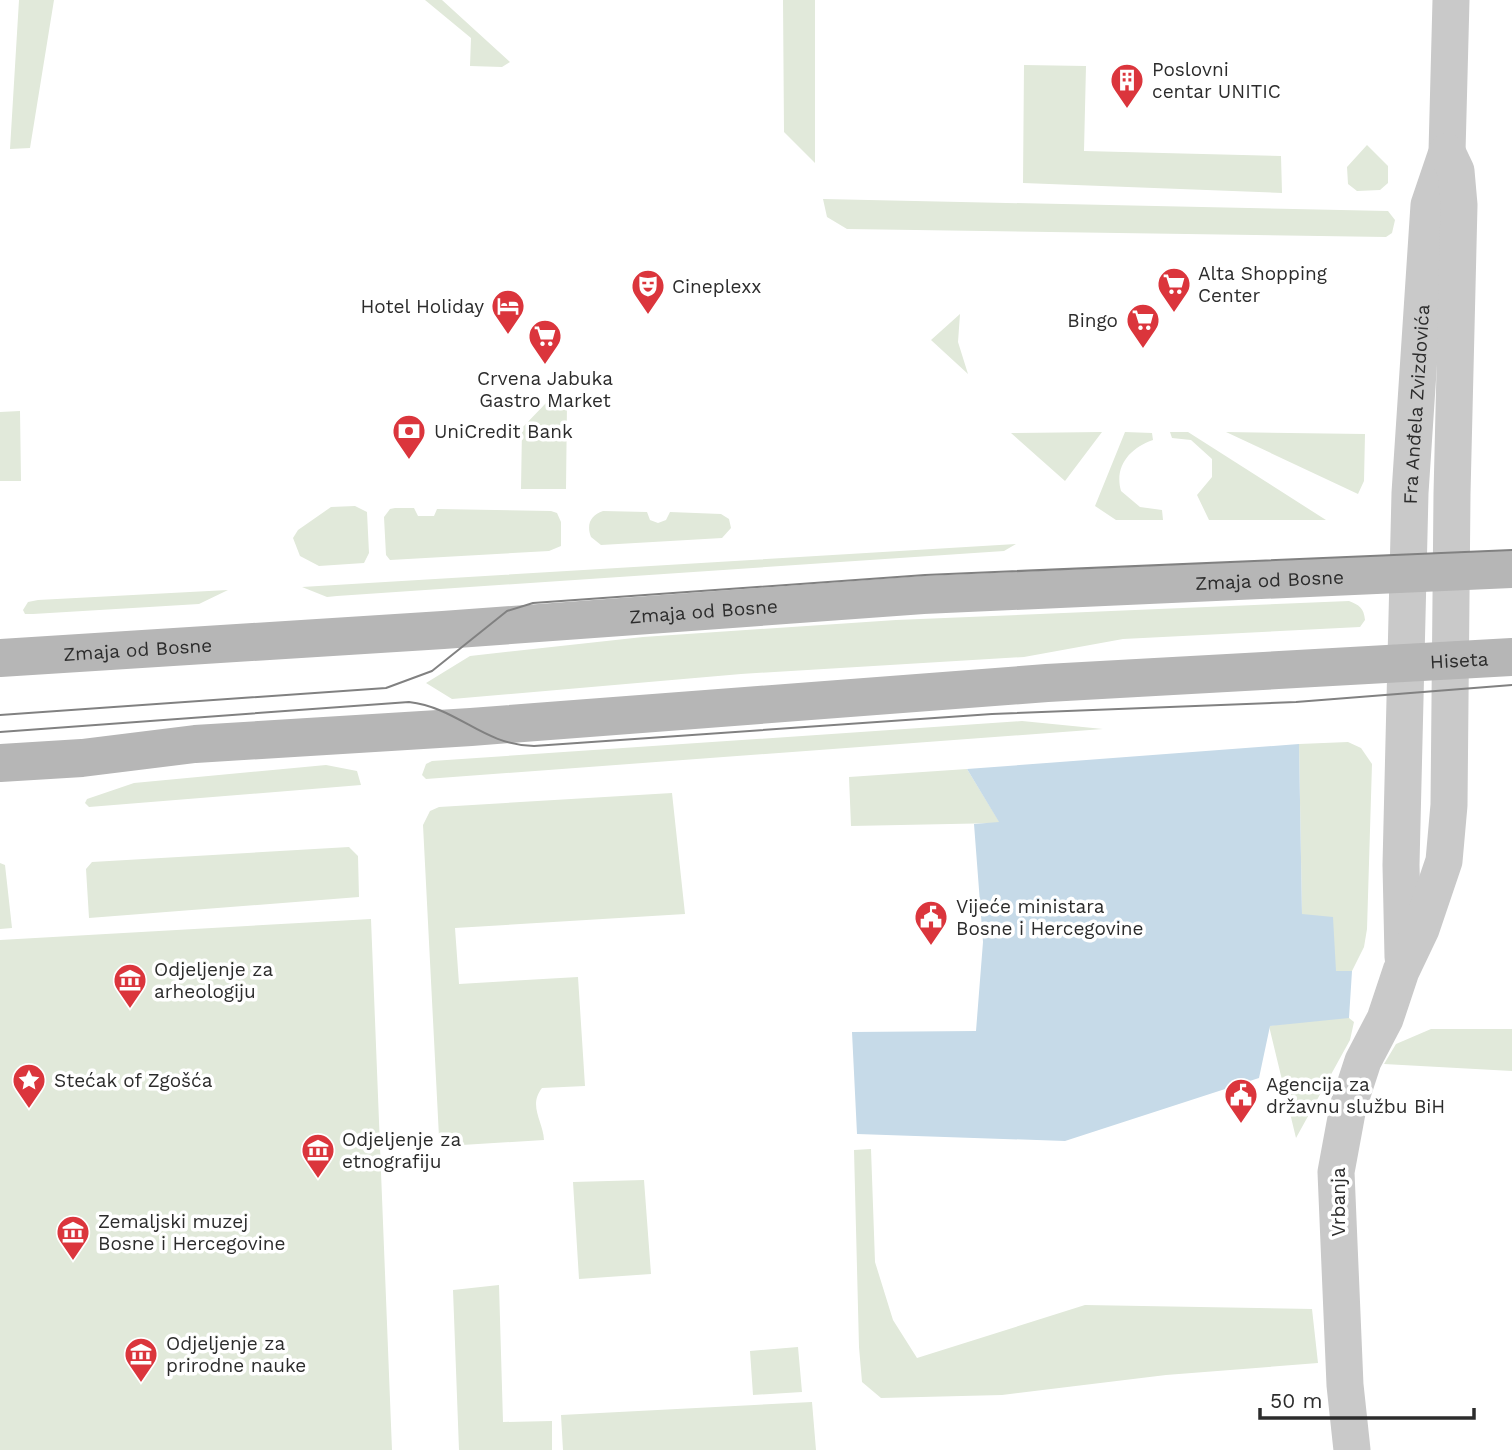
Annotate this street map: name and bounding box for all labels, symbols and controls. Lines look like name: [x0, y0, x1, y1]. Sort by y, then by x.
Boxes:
place label: Poslovni centar UNITIC: [1152, 58, 1281, 103]
building icon: Poslovni centar UNITIC: [1108, 61, 1146, 110]
place label: Alta Shopping Center: [1198, 262, 1328, 307]
supermarket icon: Alta Shopping Center: [1155, 265, 1193, 314]
theatre icon: Cineplexx: [629, 267, 667, 316]
place label: Cineplexx: [672, 275, 761, 298]
hotel icon: Hotel Holiday: [489, 287, 527, 336]
place label: Hotel Holiday: [360, 295, 484, 318]
supermarket icon: Bingo: [1124, 301, 1162, 350]
street label: Fra Anđela Zvizdovića: [1398, 303, 1434, 505]
place label: Bingo: [1067, 309, 1118, 332]
supermarket icon: Crvena Jabuka Gastro Market: [526, 317, 564, 366]
place label: Crvena Jabuka Gastro Market: [477, 367, 613, 412]
bank icon: UniCredit Bank: [390, 412, 428, 461]
place label: UniCredit Bank: [434, 420, 573, 443]
street label: Zmaja od Bosne: [1195, 565, 1344, 594]
street label: Zmaja od Bosne: [628, 594, 779, 628]
street label: Zmaja od Bosne: [63, 633, 213, 665]
street label: Hiseta: [1429, 647, 1489, 673]
place label: Vijeće ministara Bosne i Hercegovine: [956, 895, 1144, 940]
public building icon: Vijeće ministara Bosne i Hercegovine: [912, 898, 950, 947]
place label: Odjeljenje za arheologiju: [154, 958, 273, 1003]
museum icon: Odjeljenje za arheologiju: [111, 961, 149, 1010]
place icon: Stećak of Zgošća: [10, 1061, 48, 1110]
place label: Stećak of Zgošća: [54, 1069, 213, 1092]
place label: Agencija za državnu službu BiH: [1266, 1073, 1445, 1118]
public building icon: Agencija za državnu službu BiH: [1222, 1076, 1260, 1125]
place label: Odjeljenje za etnografiju: [342, 1128, 461, 1173]
museum icon: Odjeljenje za etnografiju: [299, 1131, 337, 1180]
street label: Vrbanja: [1327, 1167, 1350, 1237]
place label: Zemaljski muzej Bosne i Hercegovine: [98, 1210, 286, 1255]
museum icon: Zemaljski muzej Bosne i Hercegovine: [54, 1213, 92, 1262]
place label: Odjeljenje za prirodne nauke: [166, 1332, 306, 1377]
museum icon: Odjeljenje za prirodne nauke: [122, 1335, 160, 1384]
scale bar: [1260, 1376, 1474, 1420]
text: 50 m: [1270, 1388, 1322, 1413]

